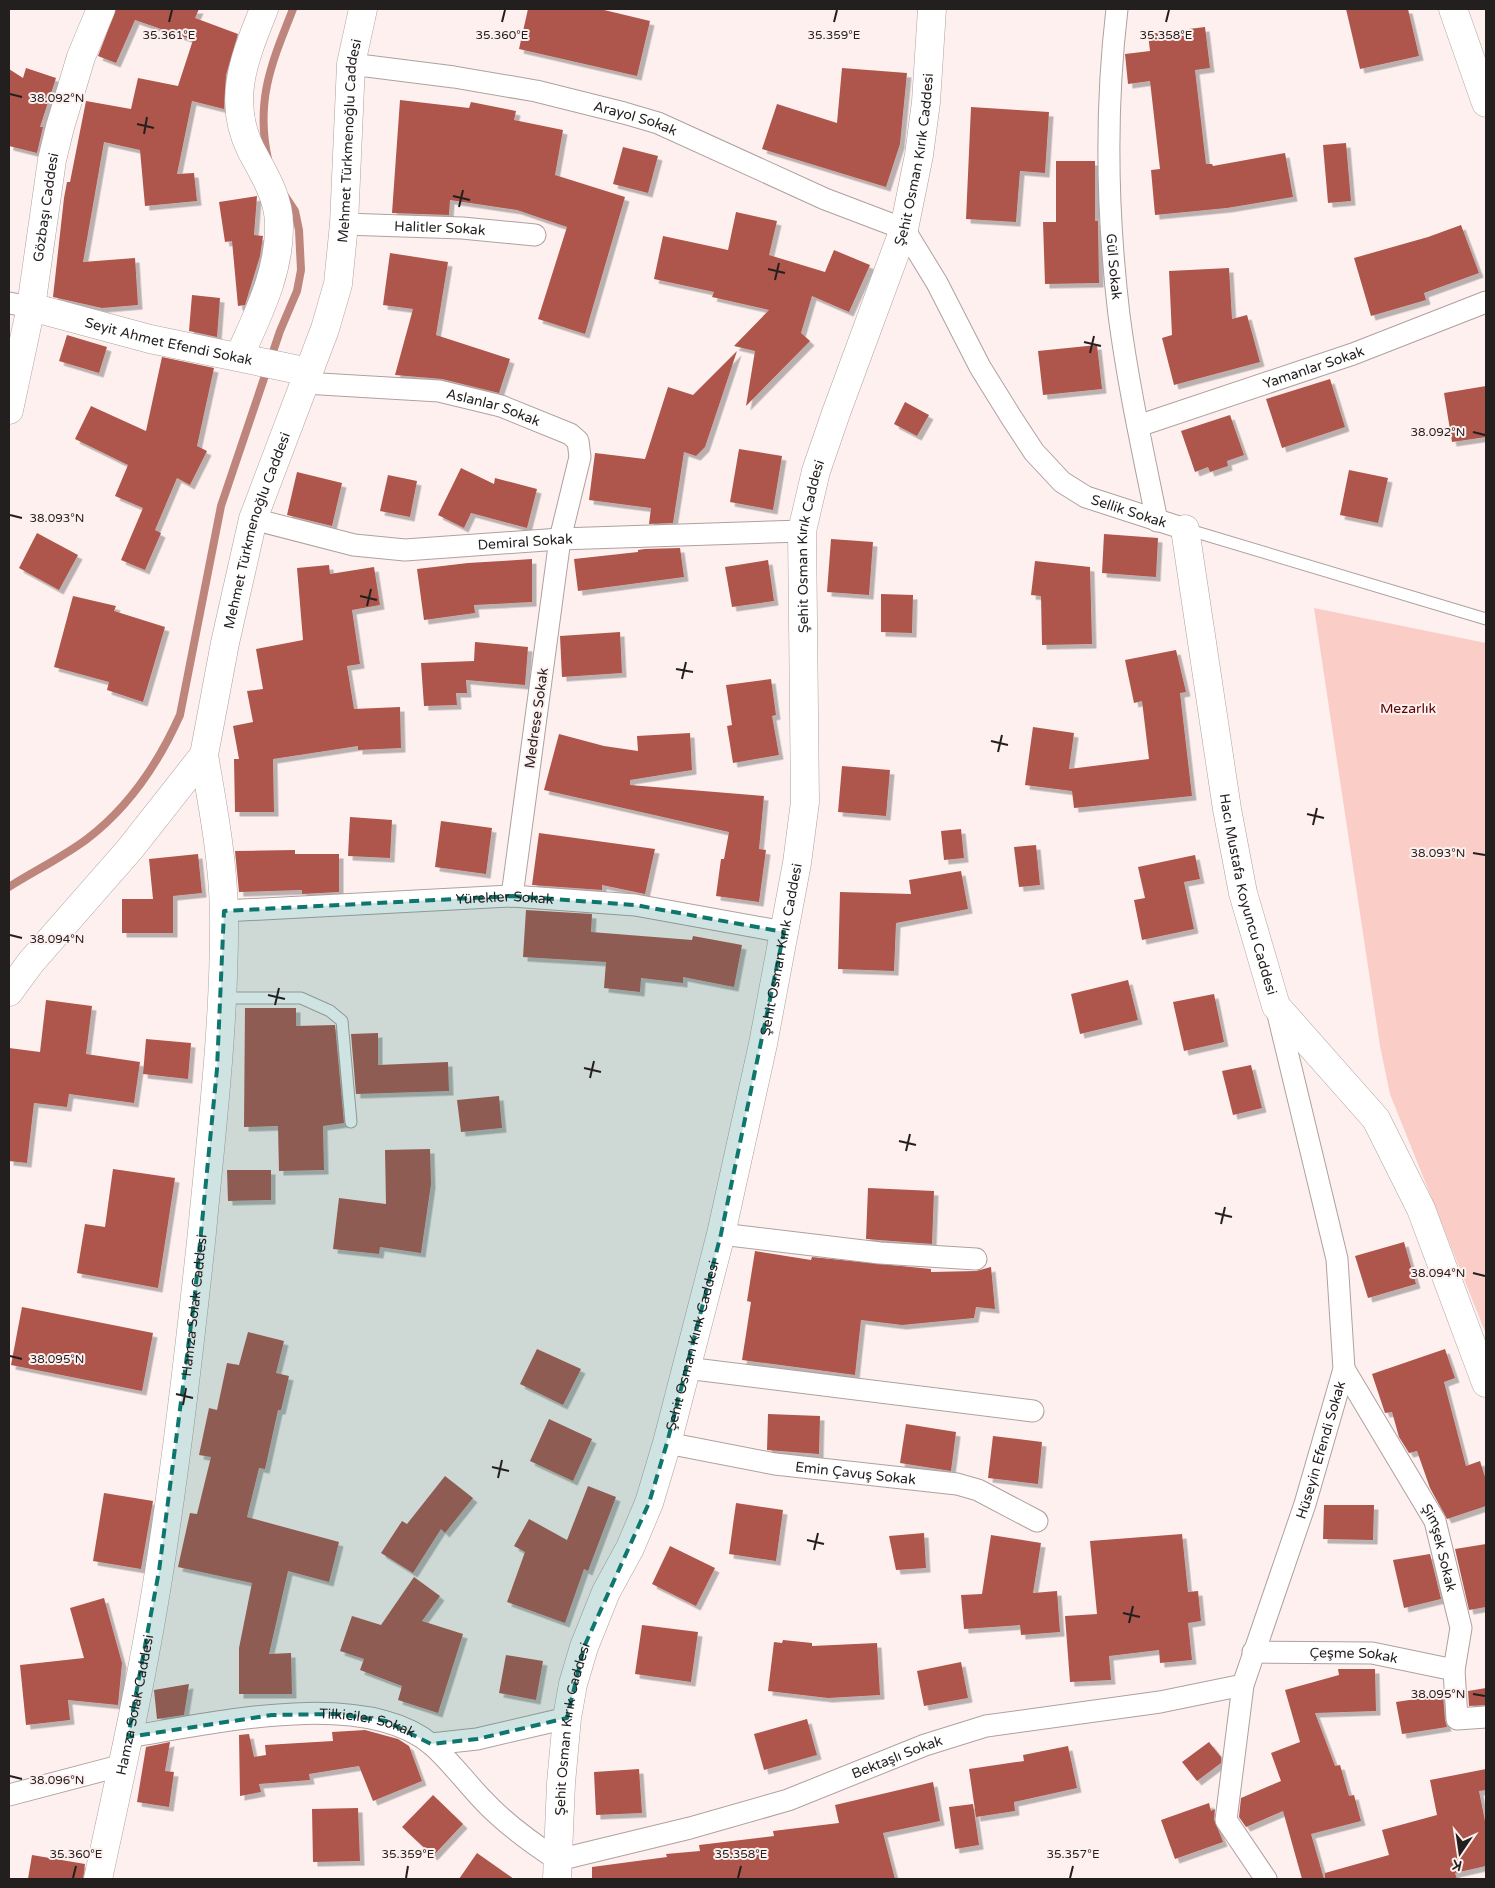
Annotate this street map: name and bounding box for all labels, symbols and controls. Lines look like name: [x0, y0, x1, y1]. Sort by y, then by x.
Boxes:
text: 35.361°E: [143, 28, 196, 42]
text: 35.360°E: [476, 28, 529, 42]
text: 35.359°E: [808, 28, 861, 42]
text: 35.358°E: [1140, 28, 1193, 42]
street label: Mehmet Türkmenoğlu Caddesi: [334, 37, 365, 244]
street label: Şehit Osman Kırık Caddesi: [891, 73, 937, 248]
text: 38.092°N: [30, 91, 84, 105]
street label: Arayol Sokak: [592, 98, 680, 140]
street label: Gözbaşı Caddesi: [30, 151, 62, 263]
street label: Halitler Sokak: [394, 218, 487, 239]
street label: Gül Sokak: [1103, 233, 1125, 301]
street label: Seyit Ahmet Efendi Sokak: [83, 314, 254, 369]
street label: Yamanlar Sokak: [1261, 342, 1367, 393]
street label: Aslanlar Sokak: [445, 385, 543, 430]
text: 38.092°N: [1411, 425, 1465, 439]
street label: Mehmet Türkmenoğlu Caddesi: [220, 430, 294, 631]
street label: Şehit Osman Kırık Caddesi: [794, 458, 828, 633]
street label: Sellik Sokak: [1089, 491, 1169, 532]
text: 38.093°N: [30, 511, 84, 525]
street label: Demiral Sokak: [477, 531, 573, 554]
street label: Medrese Sokak: [521, 666, 552, 770]
park label: Mezarlık: [1380, 700, 1436, 717]
street label: Hacı Mustafa Koyuncu Caddesi: [1216, 792, 1280, 997]
text: 38.093°N: [1411, 846, 1465, 860]
street label: Şehit Osman Kırık Caddesi: [757, 862, 806, 1037]
street label: Yürekler Sokak: [455, 888, 554, 908]
text: 38.094°N: [30, 932, 84, 946]
street label: Hamza Solak Caddesi: [178, 1233, 211, 1377]
street label: Şehit Osman Kırık Caddesi: [663, 1259, 723, 1433]
text: 38.094°N: [1411, 1266, 1465, 1280]
text: 38.095°N: [30, 1352, 84, 1366]
street label: Hüseyin Efendi Sokak: [1293, 1379, 1349, 1521]
street label: Emin Çavuş Sokak: [794, 1458, 917, 1488]
street label: Şimşek Sokak: [1418, 1501, 1460, 1594]
street label: Hamza Solak Caddesi: [113, 1633, 157, 1777]
street label: Şehit Osman Kırık Caddesi: [552, 1640, 594, 1816]
street label: Çeşme Sokak: [1310, 1644, 1400, 1667]
text: 38.095°N: [1411, 1687, 1465, 1701]
street label: Tilkiciler Sokak: [319, 1705, 418, 1741]
street label: Bektaşlı Sokak: [849, 1732, 945, 1783]
text: 38.096°N: [30, 1773, 84, 1787]
north arrow: [1435, 1828, 1485, 1878]
text: 35.360°E: [50, 1847, 103, 1861]
text: 35.359°E: [382, 1847, 435, 1861]
text: 35.358°E: [715, 1847, 768, 1861]
text: 35.357°E: [1046, 1847, 1100, 1861]
text: K: [1450, 1856, 1464, 1875]

